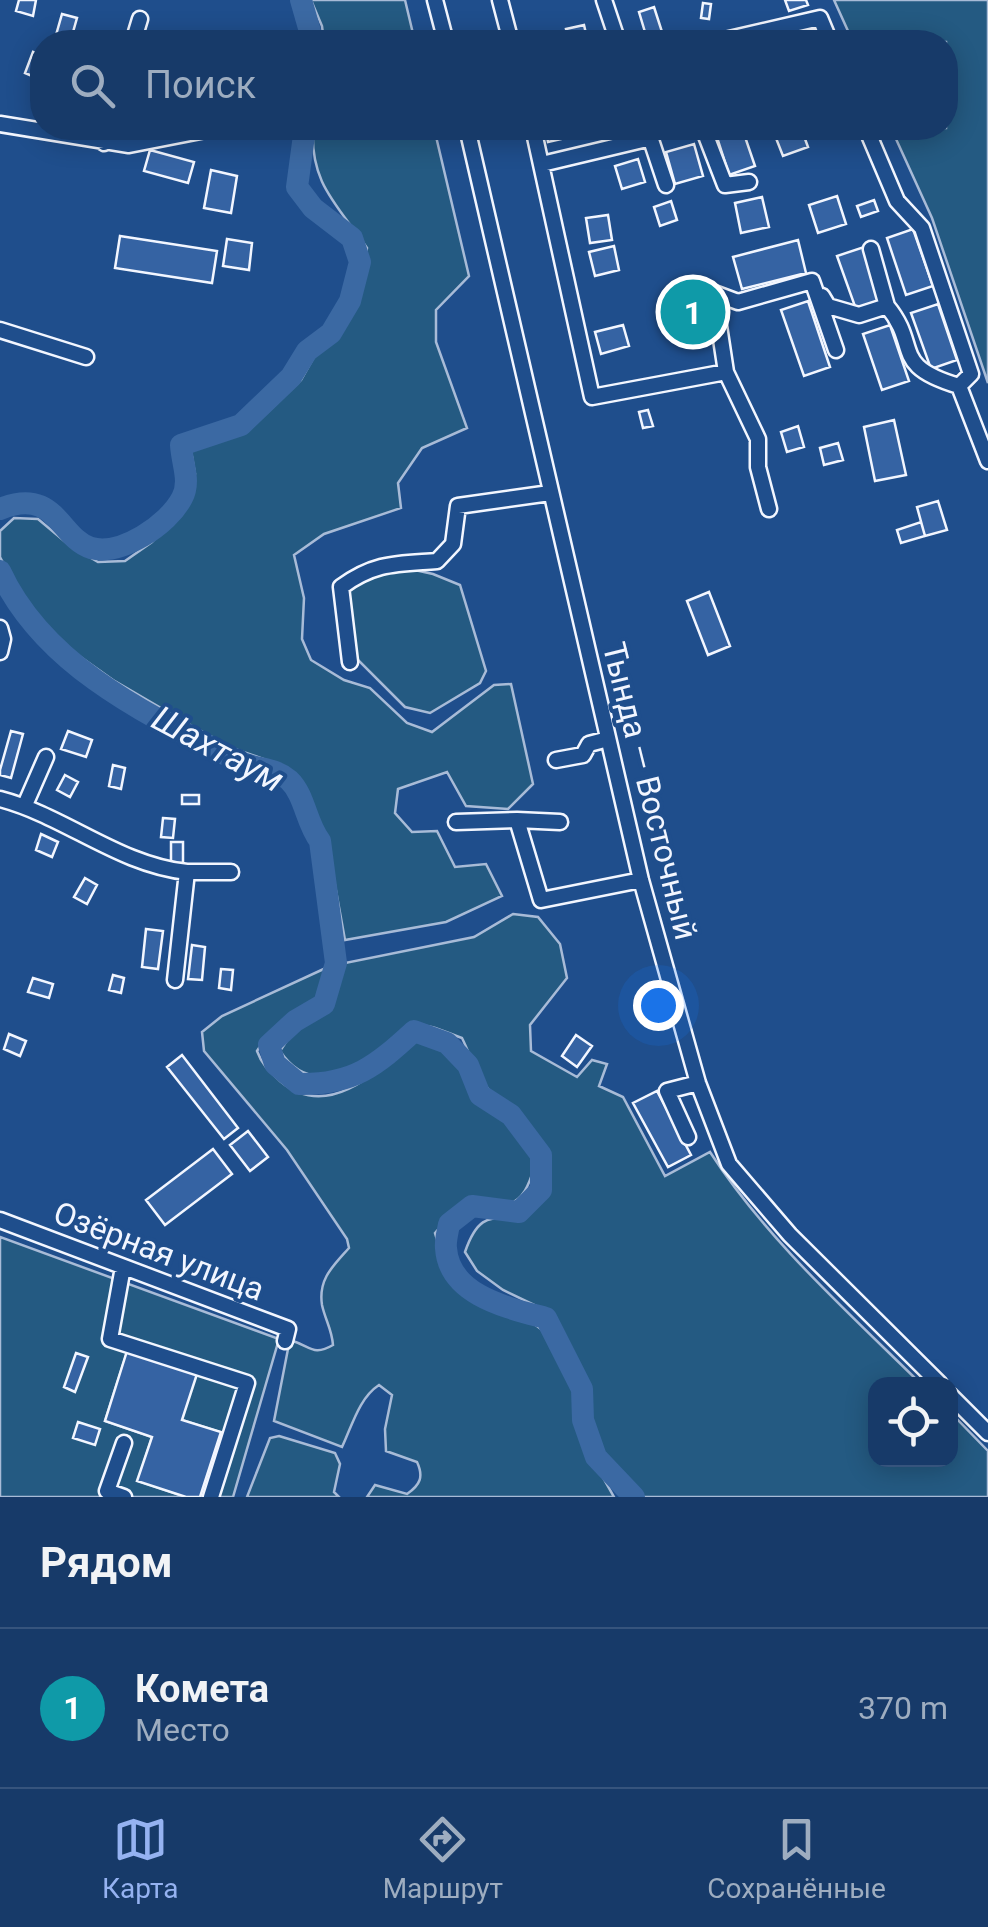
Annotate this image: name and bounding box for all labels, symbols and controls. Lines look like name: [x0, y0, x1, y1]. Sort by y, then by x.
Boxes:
search box: [30, 30, 958, 140]
icon: search: [65, 58, 120, 113]
text: Поиск: [145, 63, 256, 107]
pin: 1: [660, 274, 726, 350]
street label: Тында — Восточный: [595, 638, 705, 944]
water label: Шахтаум: [145, 698, 290, 801]
your location: [633, 980, 684, 1031]
street label: Озёрная улица: [48, 1193, 270, 1309]
map controls: [868, 1377, 958, 1467]
button: locate: [868, 1377, 958, 1467]
text: Рядом: [40, 1538, 173, 1587]
text: Комета: [135, 1667, 269, 1711]
text: 1: [63, 1689, 82, 1727]
text: 370 m: [858, 1689, 948, 1727]
text: Место: [135, 1711, 230, 1749]
tab: Карта: [102, 1812, 178, 1905]
tab: Маршрут: [383, 1812, 503, 1905]
tab: Сохранённые: [707, 1812, 886, 1905]

